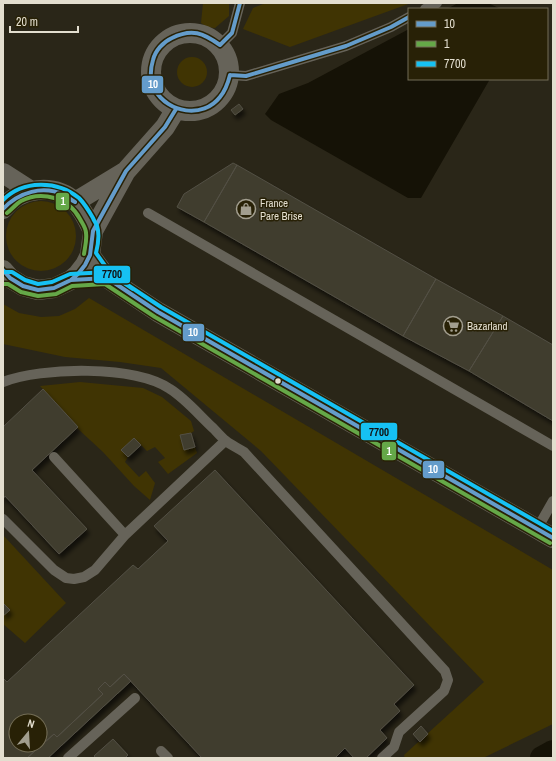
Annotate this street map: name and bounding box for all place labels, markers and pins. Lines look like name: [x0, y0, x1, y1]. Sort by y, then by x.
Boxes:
place label: France Pare Brise: [260, 196, 303, 223]
shop icon: France Pare Brise: [235, 198, 257, 220]
supermarket icon: Bazarland: [442, 315, 464, 337]
place label: Bazarland: [467, 319, 508, 333]
unlabelled marker: [273, 376, 283, 386]

